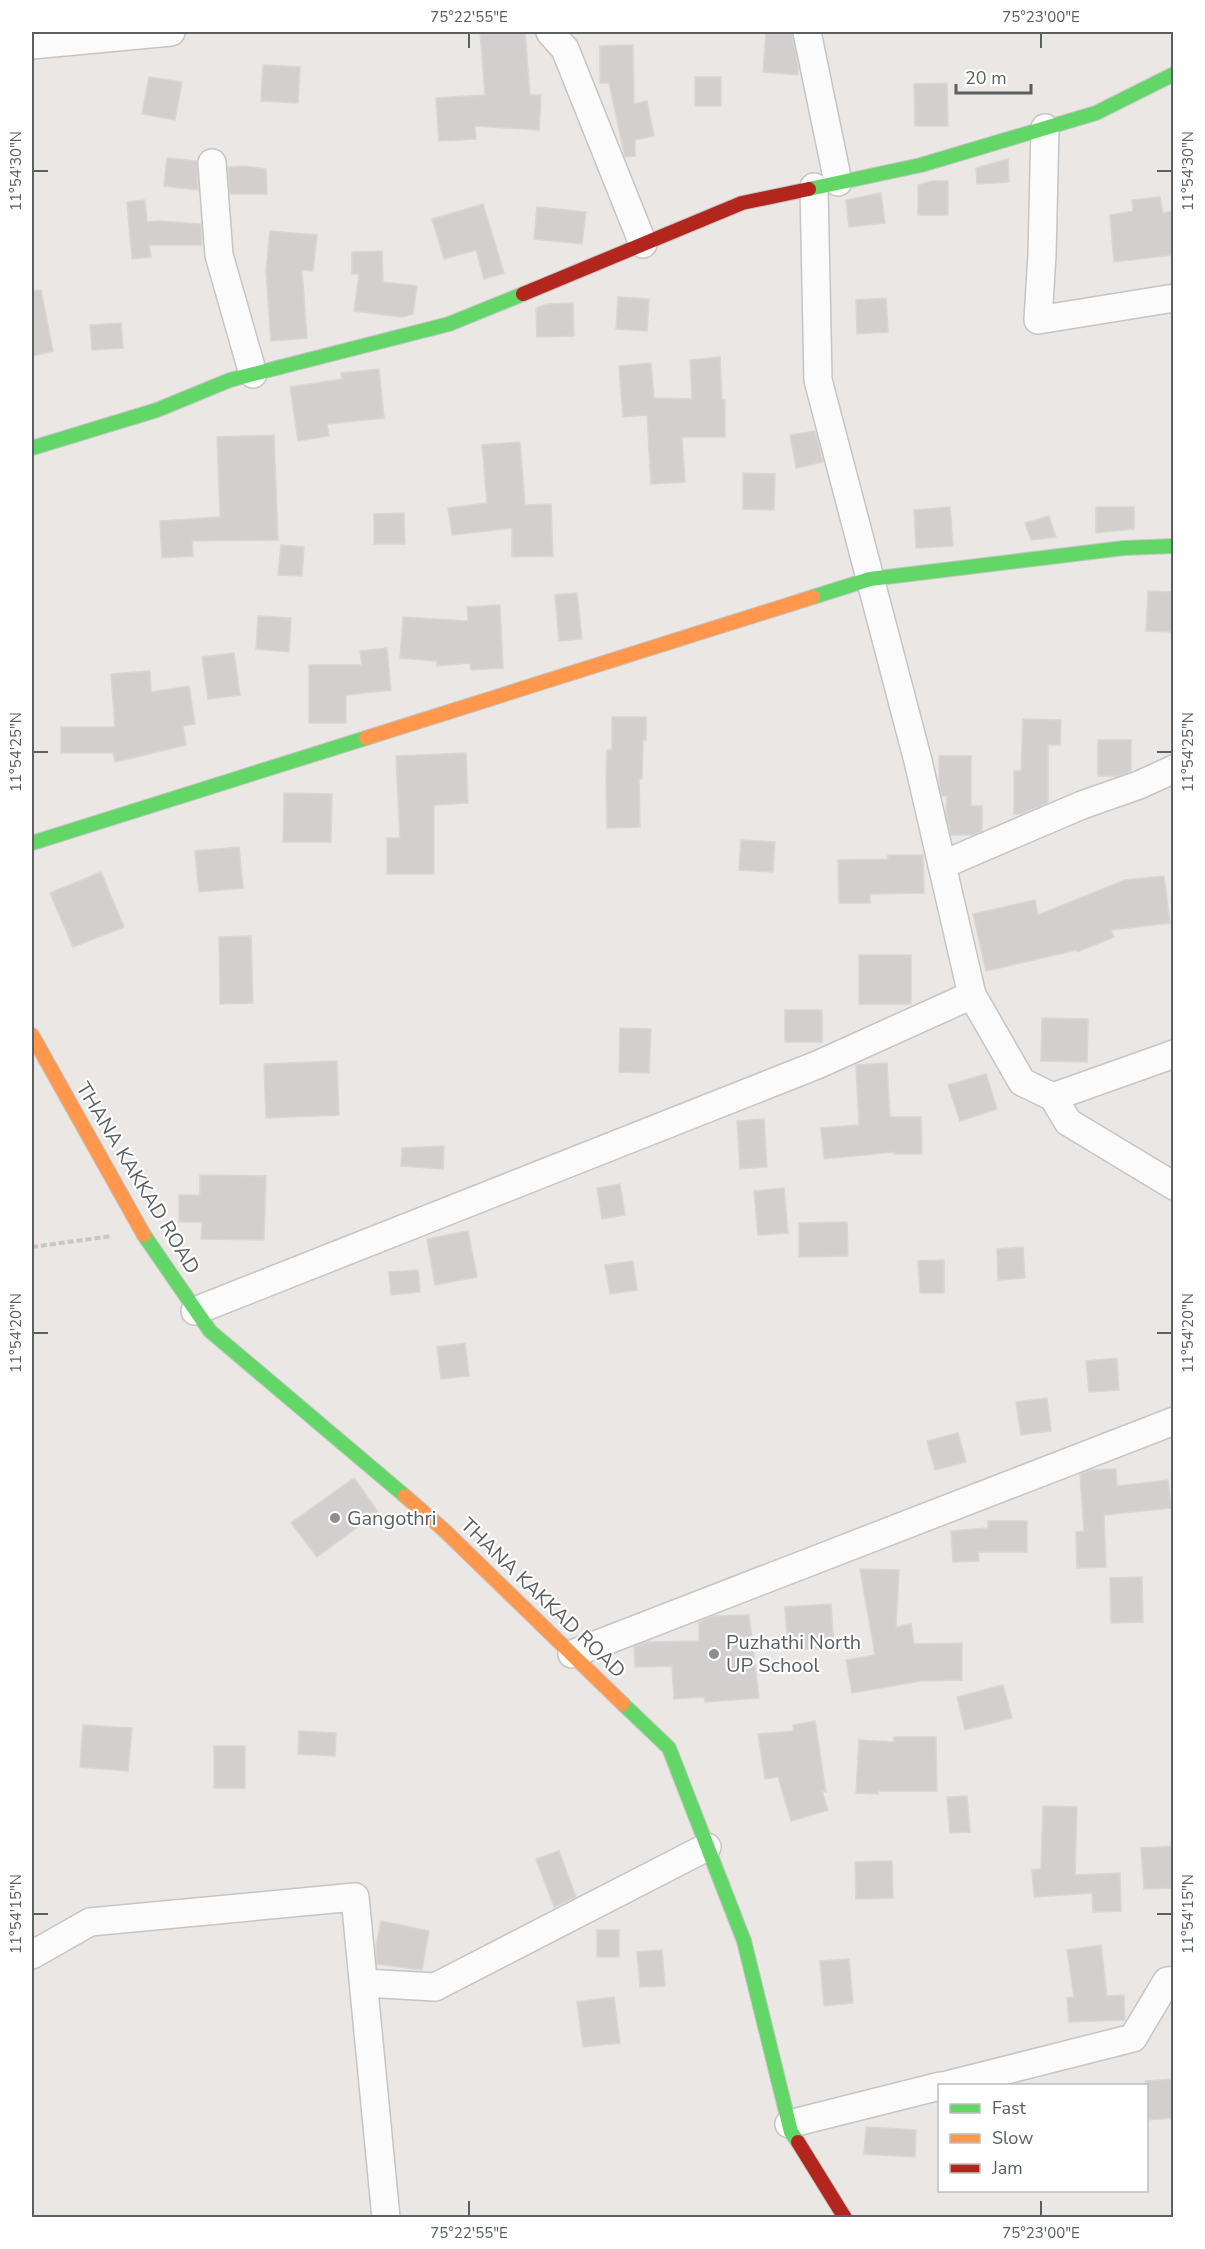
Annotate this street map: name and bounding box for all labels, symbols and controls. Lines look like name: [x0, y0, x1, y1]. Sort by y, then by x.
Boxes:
text: 75°22'55"E: [430, 7, 508, 27]
text: 75°23'00"E: [1002, 7, 1080, 27]
scale bar: [956, 57, 1031, 95]
text: 20 m: [965, 66, 1007, 90]
text: 11°54'30"N: [6, 131, 26, 211]
text: 11°54'30"N: [1178, 131, 1198, 211]
text: 11°54'25"N: [6, 712, 26, 792]
text: 11°54'25"N: [1178, 712, 1198, 792]
street label: THANA KAKKAD ROAD: [70, 1077, 206, 1279]
text: 11°54'20"N: [6, 1293, 26, 1373]
text: 11°54'20"N: [1178, 1293, 1198, 1373]
place label: Gangothri: [347, 1505, 436, 1532]
marker: Gangothri: [328, 1511, 342, 1525]
street label: THANA KAKKAD ROAD: [455, 1512, 631, 1684]
place label: Puzhathi North UP School: [726, 1629, 861, 1679]
marker: Puzhathi North UP School: [707, 1647, 721, 1661]
text: 11°54'15"N: [6, 1874, 26, 1954]
text: 11°54'15"N: [1178, 1874, 1198, 1954]
legend: [938, 2084, 1148, 2192]
text: Fast: [992, 2096, 1027, 2120]
text: Slow: [992, 2126, 1033, 2150]
text: Jam: [991, 2156, 1023, 2180]
text: 75°22'55"E: [430, 2223, 508, 2243]
text: 75°23'00"E: [1002, 2223, 1080, 2243]

